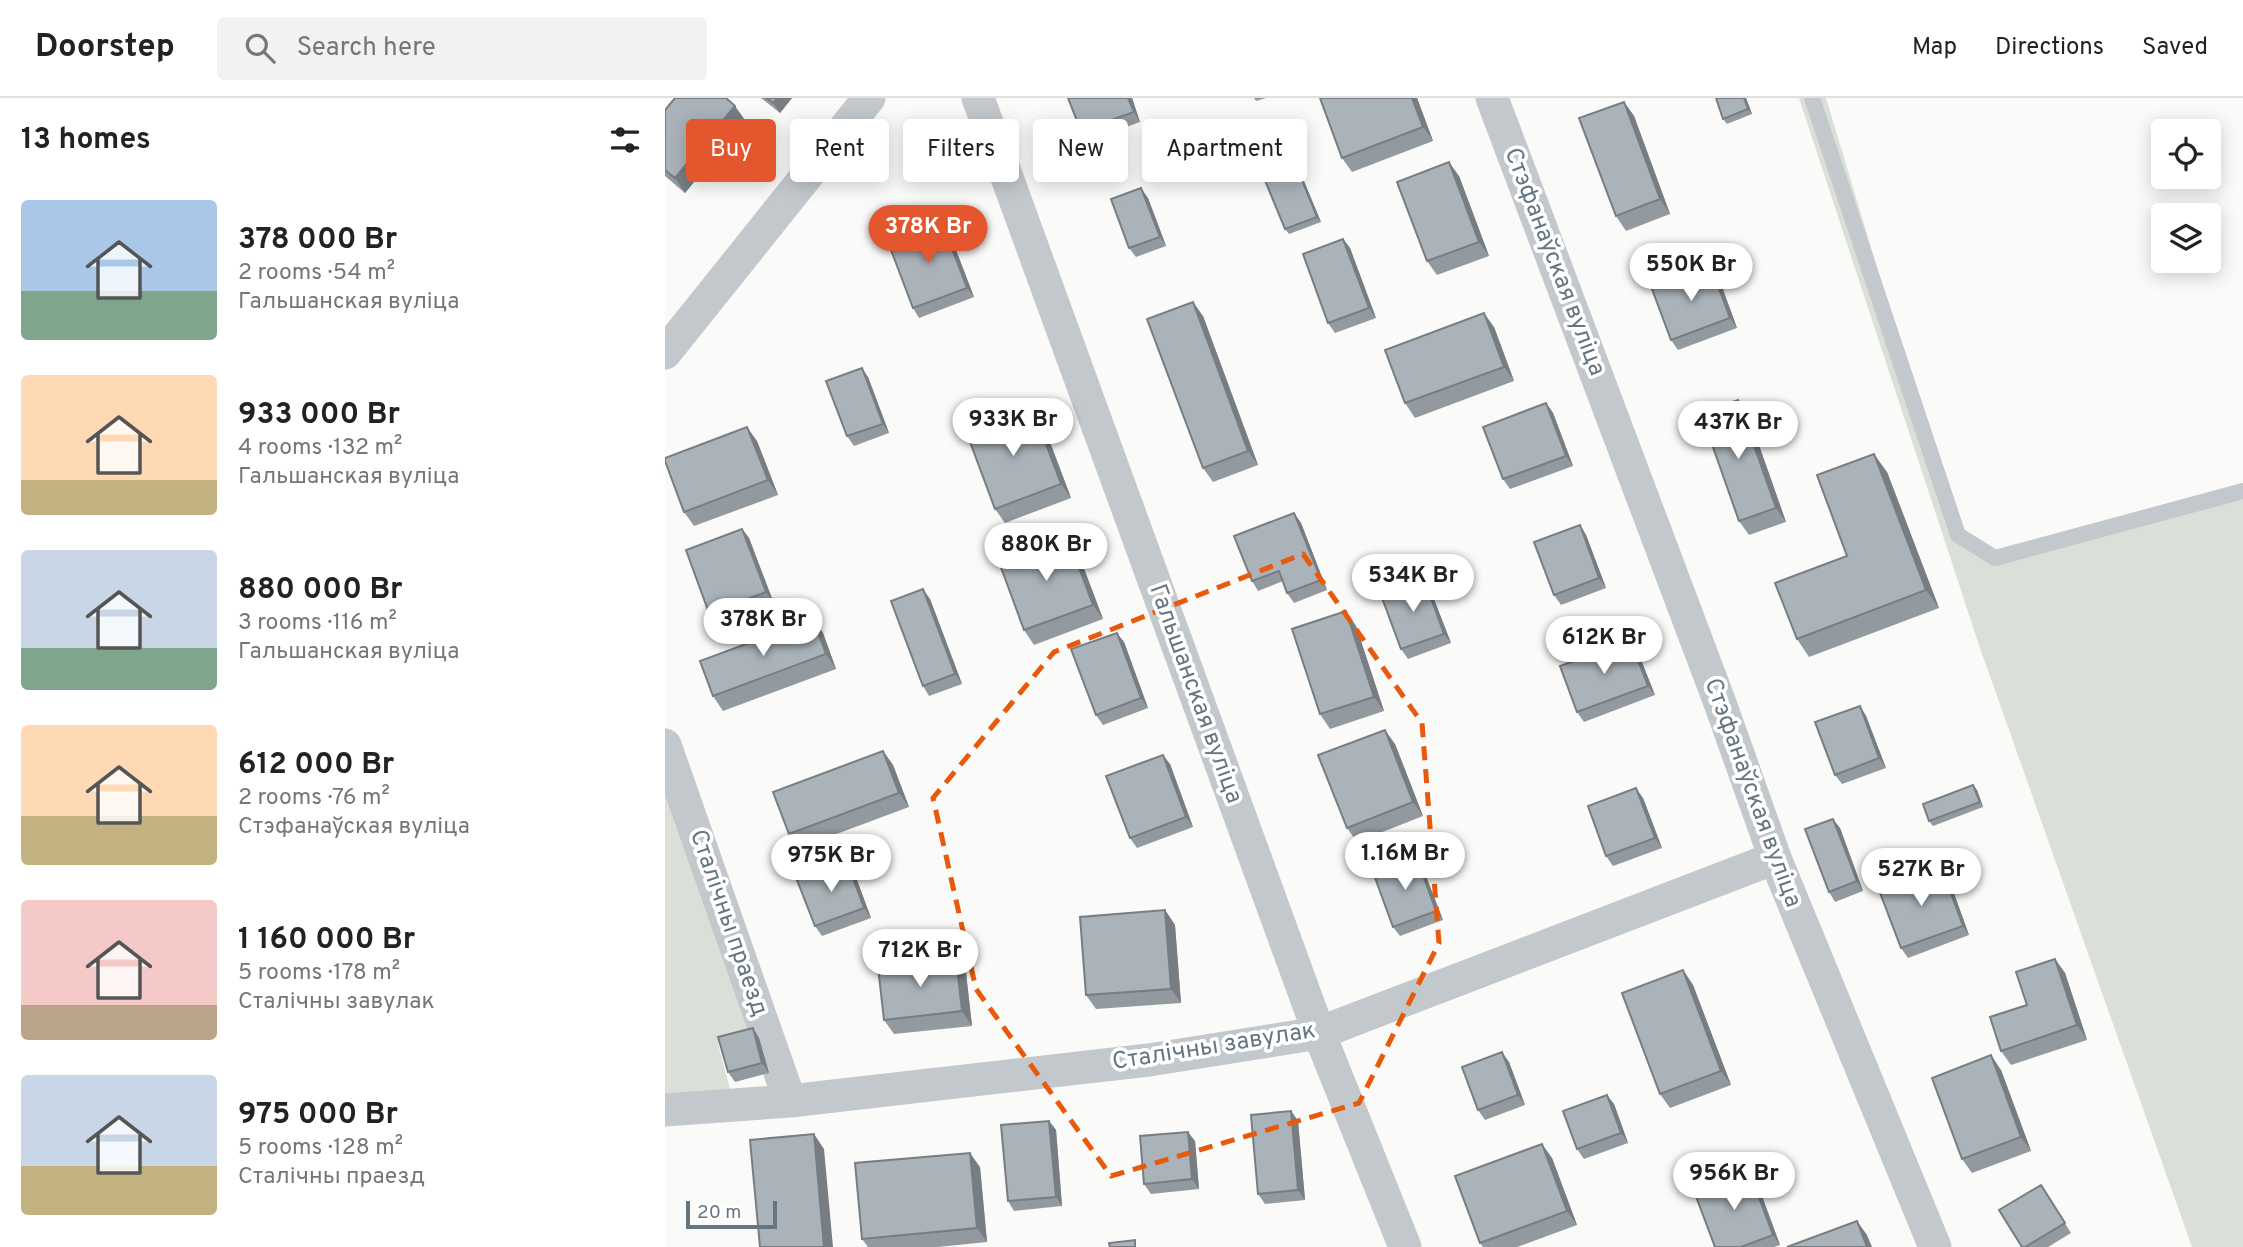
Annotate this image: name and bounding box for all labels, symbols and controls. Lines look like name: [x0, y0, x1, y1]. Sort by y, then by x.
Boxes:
search box: [217, 17, 707, 80]
text: Doorstep: [35, 27, 175, 69]
icon: search: [241, 29, 279, 67]
text: Search here: [297, 32, 436, 65]
text: Map: [1912, 33, 1957, 63]
text: Directions: [1995, 33, 2104, 63]
text: Saved: [2142, 33, 2208, 63]
chip: Buy: [686, 119, 776, 182]
chip: Rent: [790, 119, 889, 182]
chip: Filters: [903, 119, 1019, 182]
chip: New: [1033, 119, 1128, 182]
chip: Apartment: [1142, 119, 1307, 182]
map controls: [2151, 119, 2221, 273]
button: locate: [2151, 119, 2221, 189]
icon: filters: [606, 121, 644, 159]
text: 13 homes: [21, 122, 151, 159]
street label: Стэфанаўская вуліца: [1497, 144, 1611, 380]
button: layers: [2151, 203, 2221, 273]
pin: 378K Br: [863, 206, 993, 265]
text: 378K Br: [885, 213, 971, 242]
text: 378 000 Br: [238, 222, 397, 259]
icon: home: [77, 228, 161, 312]
pin: 550K Br: [1626, 244, 1756, 303]
text: 550K Br: [1646, 251, 1736, 280]
text: 2 rooms · 54 m²: [238, 259, 395, 288]
text: Гальшанская вуліца: [238, 288, 459, 317]
text: 933 000 Br: [238, 397, 400, 434]
pin: 933K Br: [948, 398, 1078, 458]
pin: 437K Br: [1673, 402, 1803, 461]
icon: home: [77, 403, 161, 487]
text: 933K Br: [968, 406, 1058, 435]
text: 437K Br: [1694, 409, 1782, 438]
text: 4 rooms · 132 m²: [238, 434, 402, 463]
text: Гальшанская вуліца: [238, 463, 459, 492]
pin: 880K Br: [981, 524, 1111, 583]
text: 880K Br: [1000, 531, 1092, 560]
pin: 534K Br: [1348, 554, 1478, 614]
text: 534K Br: [1368, 562, 1458, 591]
text: 880 000 Br: [238, 572, 403, 609]
icon: home: [77, 578, 161, 662]
street label: Гальшанская вуліца: [1141, 580, 1249, 808]
pin: 378K Br: [698, 598, 828, 658]
text: 378K Br: [720, 606, 806, 635]
text: 3 rooms · 116 m²: [238, 609, 397, 638]
pin: 612K Br: [1539, 616, 1669, 676]
text: 612K Br: [1562, 624, 1646, 653]
text: Гальшанская вуліца: [238, 638, 459, 667]
street label: Стэфанаўская вуліца: [1697, 674, 1807, 912]
text: 612 000 Br: [238, 747, 394, 784]
icon: home: [77, 753, 161, 837]
text: 2 rooms · 76 m²: [238, 784, 390, 813]
text: Стэфанаўская вуліца: [238, 813, 470, 842]
street label: Сталічны праезд: [682, 826, 774, 1020]
pin: 1.16M Br: [1333, 832, 1477, 892]
pin: 975K Br: [766, 834, 896, 894]
text: 1.16M Br: [1361, 840, 1449, 869]
text: 975K Br: [787, 842, 875, 871]
pin: 527K Br: [1856, 848, 1986, 908]
text: 527K Br: [1877, 856, 1965, 885]
text: 1 160 000 Br: [238, 922, 415, 959]
icon: home: [77, 928, 161, 1012]
pin: 712K Br: [855, 930, 985, 989]
text: 712K Br: [878, 937, 962, 966]
text: 5 rooms · 178 m²: [238, 959, 400, 988]
text: Сталічны завулак: [238, 988, 435, 1017]
street label: Сталічны завулак: [1110, 1016, 1318, 1078]
text: 975 000 Br: [238, 1097, 398, 1134]
icon: home: [77, 1103, 161, 1187]
text: 5 rooms · 128 m²: [238, 1134, 403, 1163]
pin: 956K Br: [1669, 1152, 1799, 1212]
text: 956K Br: [1689, 1160, 1779, 1189]
text: Сталічны праезд: [238, 1163, 425, 1192]
scale bar: [686, 1198, 777, 1230]
text: 20 m: [697, 1201, 741, 1225]

